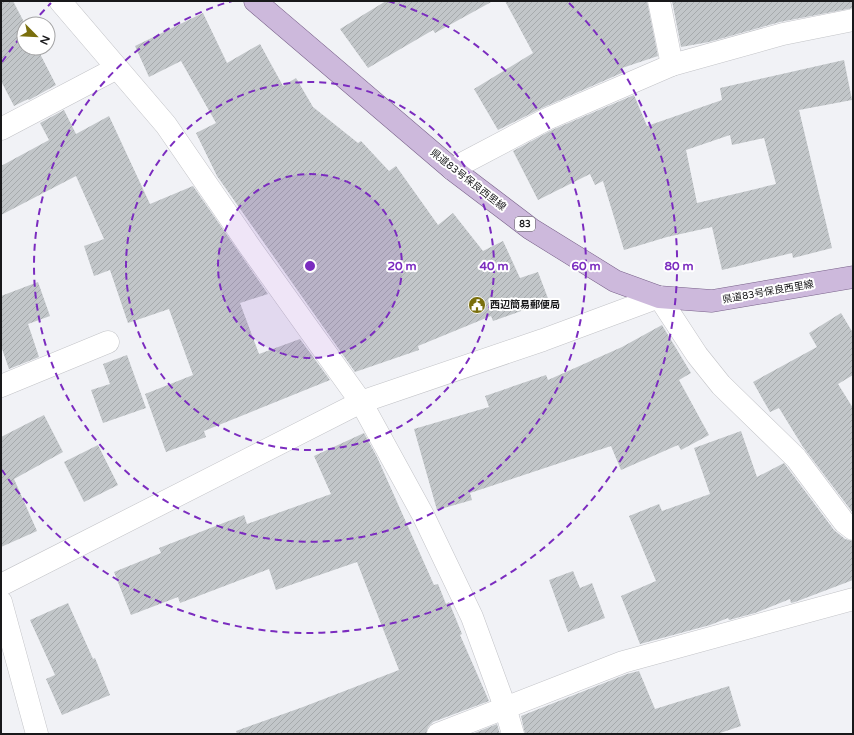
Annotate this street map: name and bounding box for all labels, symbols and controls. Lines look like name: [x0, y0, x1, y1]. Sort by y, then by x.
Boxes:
north arrow: [16, 16, 56, 56]
text: N: [37, 33, 52, 47]
street label: 県道83号保良西里線: [428, 147, 508, 213]
road number: 83: [515, 217, 535, 231]
centre of rings: [303, 259, 317, 273]
text: 20 m: [387, 259, 417, 273]
text: 40 m: [479, 259, 509, 273]
text: 60 m: [571, 259, 601, 273]
text: 80 m: [664, 259, 694, 273]
street label: 県道83号保良西里線: [721, 278, 815, 306]
public building icon: 西辺簡易郵便局: [467, 295, 487, 315]
place label: 西辺簡易郵便局: [490, 299, 560, 311]

